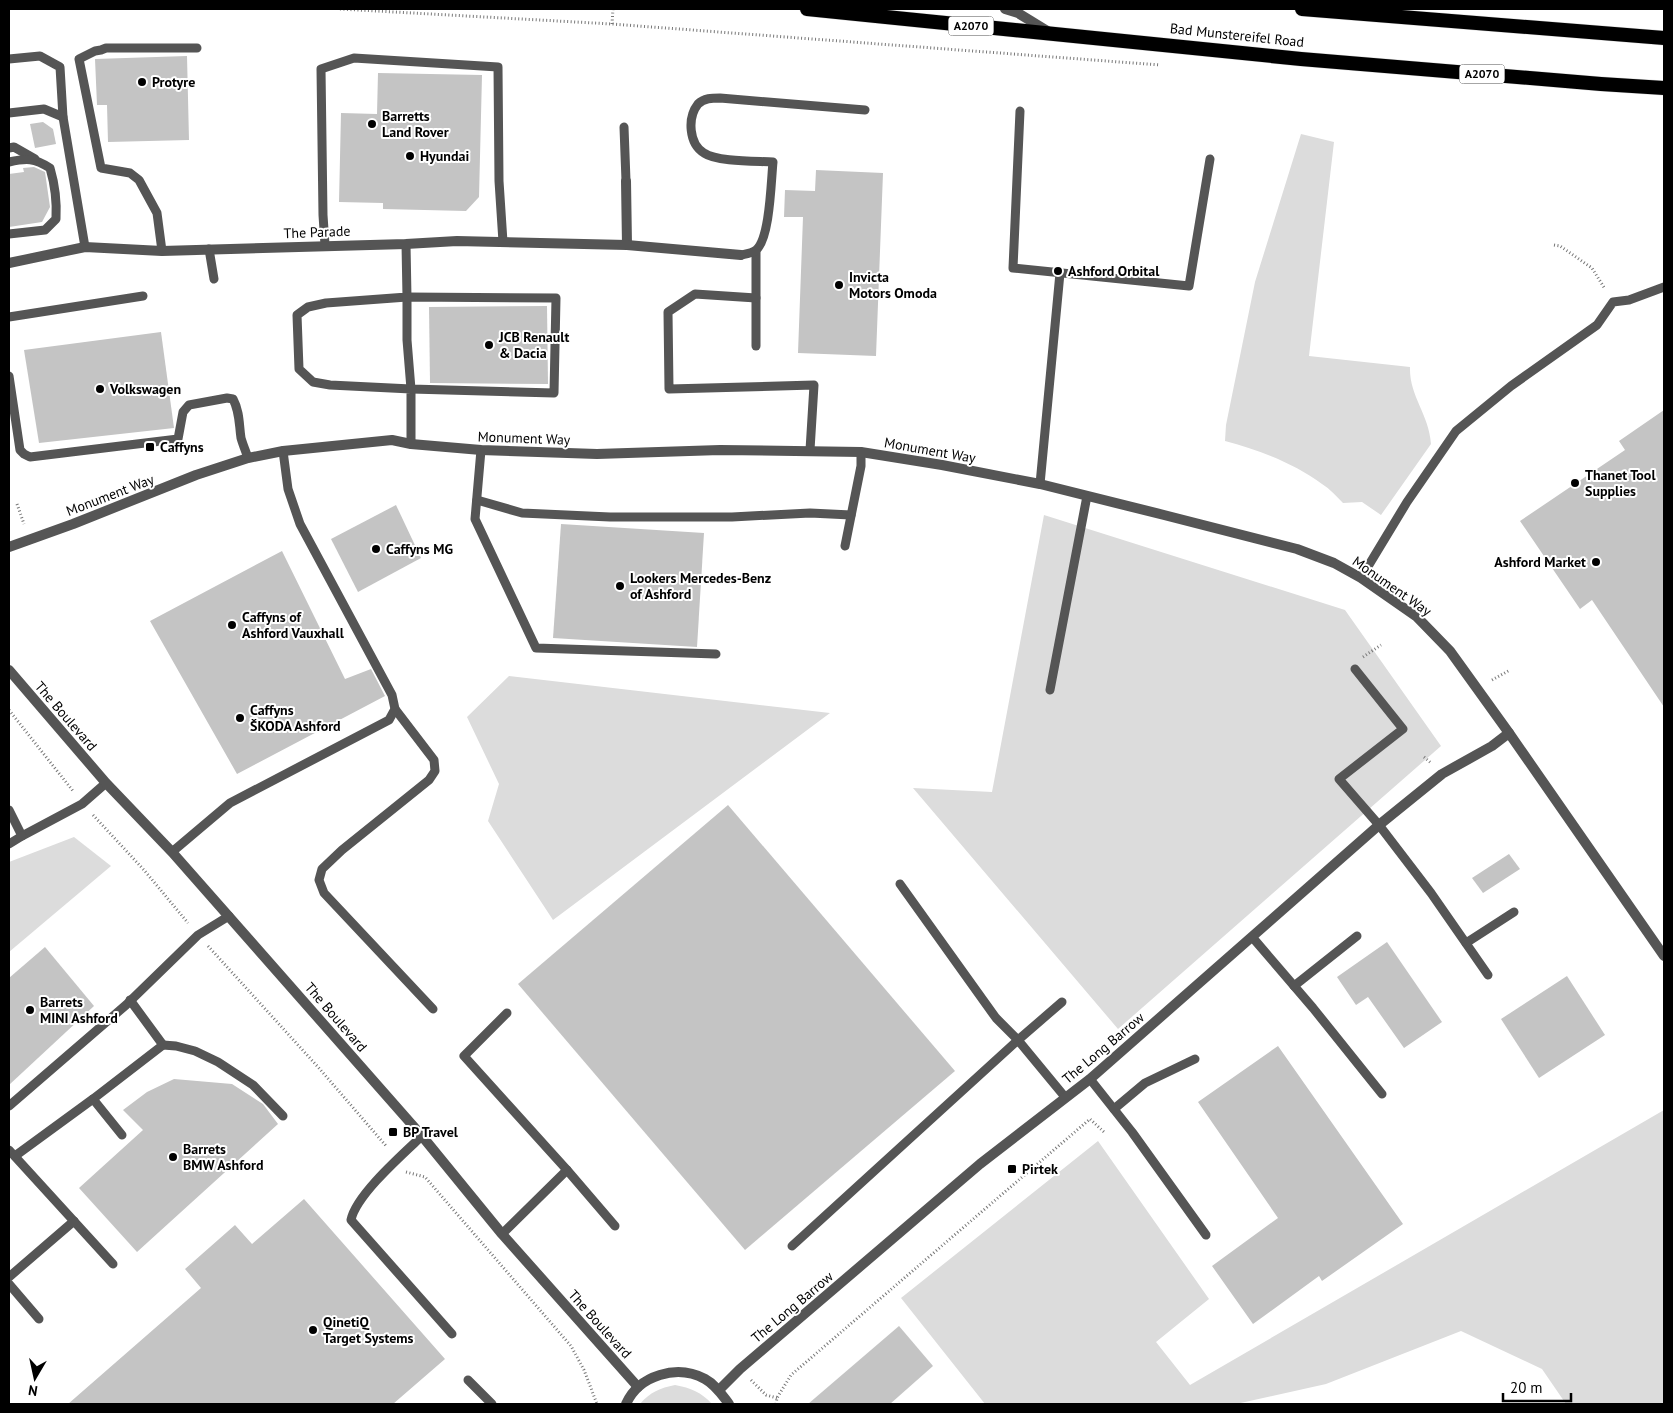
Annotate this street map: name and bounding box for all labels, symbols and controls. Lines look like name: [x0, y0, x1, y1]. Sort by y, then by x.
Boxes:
road number: A2070: [948, 16, 994, 36]
street label: Bad Munstereifel Road: [1169, 19, 1305, 51]
road number: A2070: [1460, 64, 1504, 84]
place label: Protyre: [152, 73, 195, 91]
marker: Protyre: [136, 76, 148, 88]
place label: Barretts Land Rover: [382, 107, 449, 141]
marker: Barretts Land Rover: [366, 118, 378, 130]
place label: Hyundai: [420, 147, 469, 165]
marker: Hyundai: [404, 150, 416, 162]
street label: The Parade: [283, 222, 351, 242]
place label: Ashford Orbital: [1068, 262, 1160, 280]
marker: Ashford Orbital: [1052, 265, 1064, 277]
place label: Invicta Motors Omoda: [849, 268, 937, 302]
marker: Invicta Motors Omoda: [833, 279, 845, 291]
place label: JCB Renault & Dacia: [498, 328, 569, 362]
marker: JCB Renault & Dacia: [483, 339, 495, 351]
place label: Volkswagen: [109, 380, 181, 398]
marker: Volkswagen: [94, 383, 106, 395]
street label: Monument Way: [477, 427, 571, 449]
street label: Monument Way: [883, 433, 978, 467]
place label: Caffyns: [160, 438, 204, 456]
marker: Caffyns: [144, 441, 156, 453]
place label: Thanet Tool Supplies: [1585, 466, 1656, 500]
street label: Monument Way: [64, 470, 157, 520]
marker: Thanet Tool Supplies: [1569, 477, 1581, 489]
place label: Caffyns MG: [386, 540, 453, 558]
marker: Caffyns MG: [370, 543, 382, 555]
street label: Monument Way: [1349, 552, 1435, 620]
place label: Ashford Market: [1494, 553, 1586, 571]
marker: Ashford Market: [1590, 556, 1602, 568]
place label: Lookers Mercedes-Benz of Ashford: [630, 569, 771, 603]
marker: Lookers Mercedes-Benz of Ashford: [614, 580, 626, 592]
place label: Caffyns of Ashford Vauxhall: [242, 608, 345, 642]
marker: Caffyns of Ashford Vauxhall: [226, 619, 238, 631]
street label: The Boulevard: [31, 677, 101, 755]
place label: Caffyns ŠKODA Ashford: [250, 701, 341, 735]
marker: Caffyns ŠKODA Ashford: [234, 712, 246, 724]
street label: The Boulevard: [301, 978, 371, 1056]
place label: Barrets MINI Ashford: [40, 993, 118, 1027]
marker: Barrets MINI Ashford: [24, 1004, 36, 1016]
street label: The Long Barrow: [1058, 1008, 1148, 1087]
place label: BP Travel: [403, 1123, 459, 1141]
marker: BP Travel: [387, 1126, 399, 1138]
place label: Barrets BMW Ashford: [183, 1140, 264, 1174]
marker: Barrets BMW Ashford: [167, 1151, 179, 1163]
place label: Pirtek: [1022, 1160, 1058, 1178]
marker: Pirtek: [1006, 1163, 1018, 1175]
street label: The Long Barrow: [747, 1267, 837, 1346]
street label: The Boulevard: [564, 1286, 636, 1362]
place label: QinetiQ Target Systems: [323, 1313, 414, 1347]
marker: QinetiQ Target Systems: [307, 1324, 319, 1336]
north arrow: [10, 1353, 60, 1403]
scale bar: [1503, 1370, 1570, 1402]
text: 20 m: [1510, 1378, 1543, 1397]
text: N: [27, 1381, 39, 1400]

